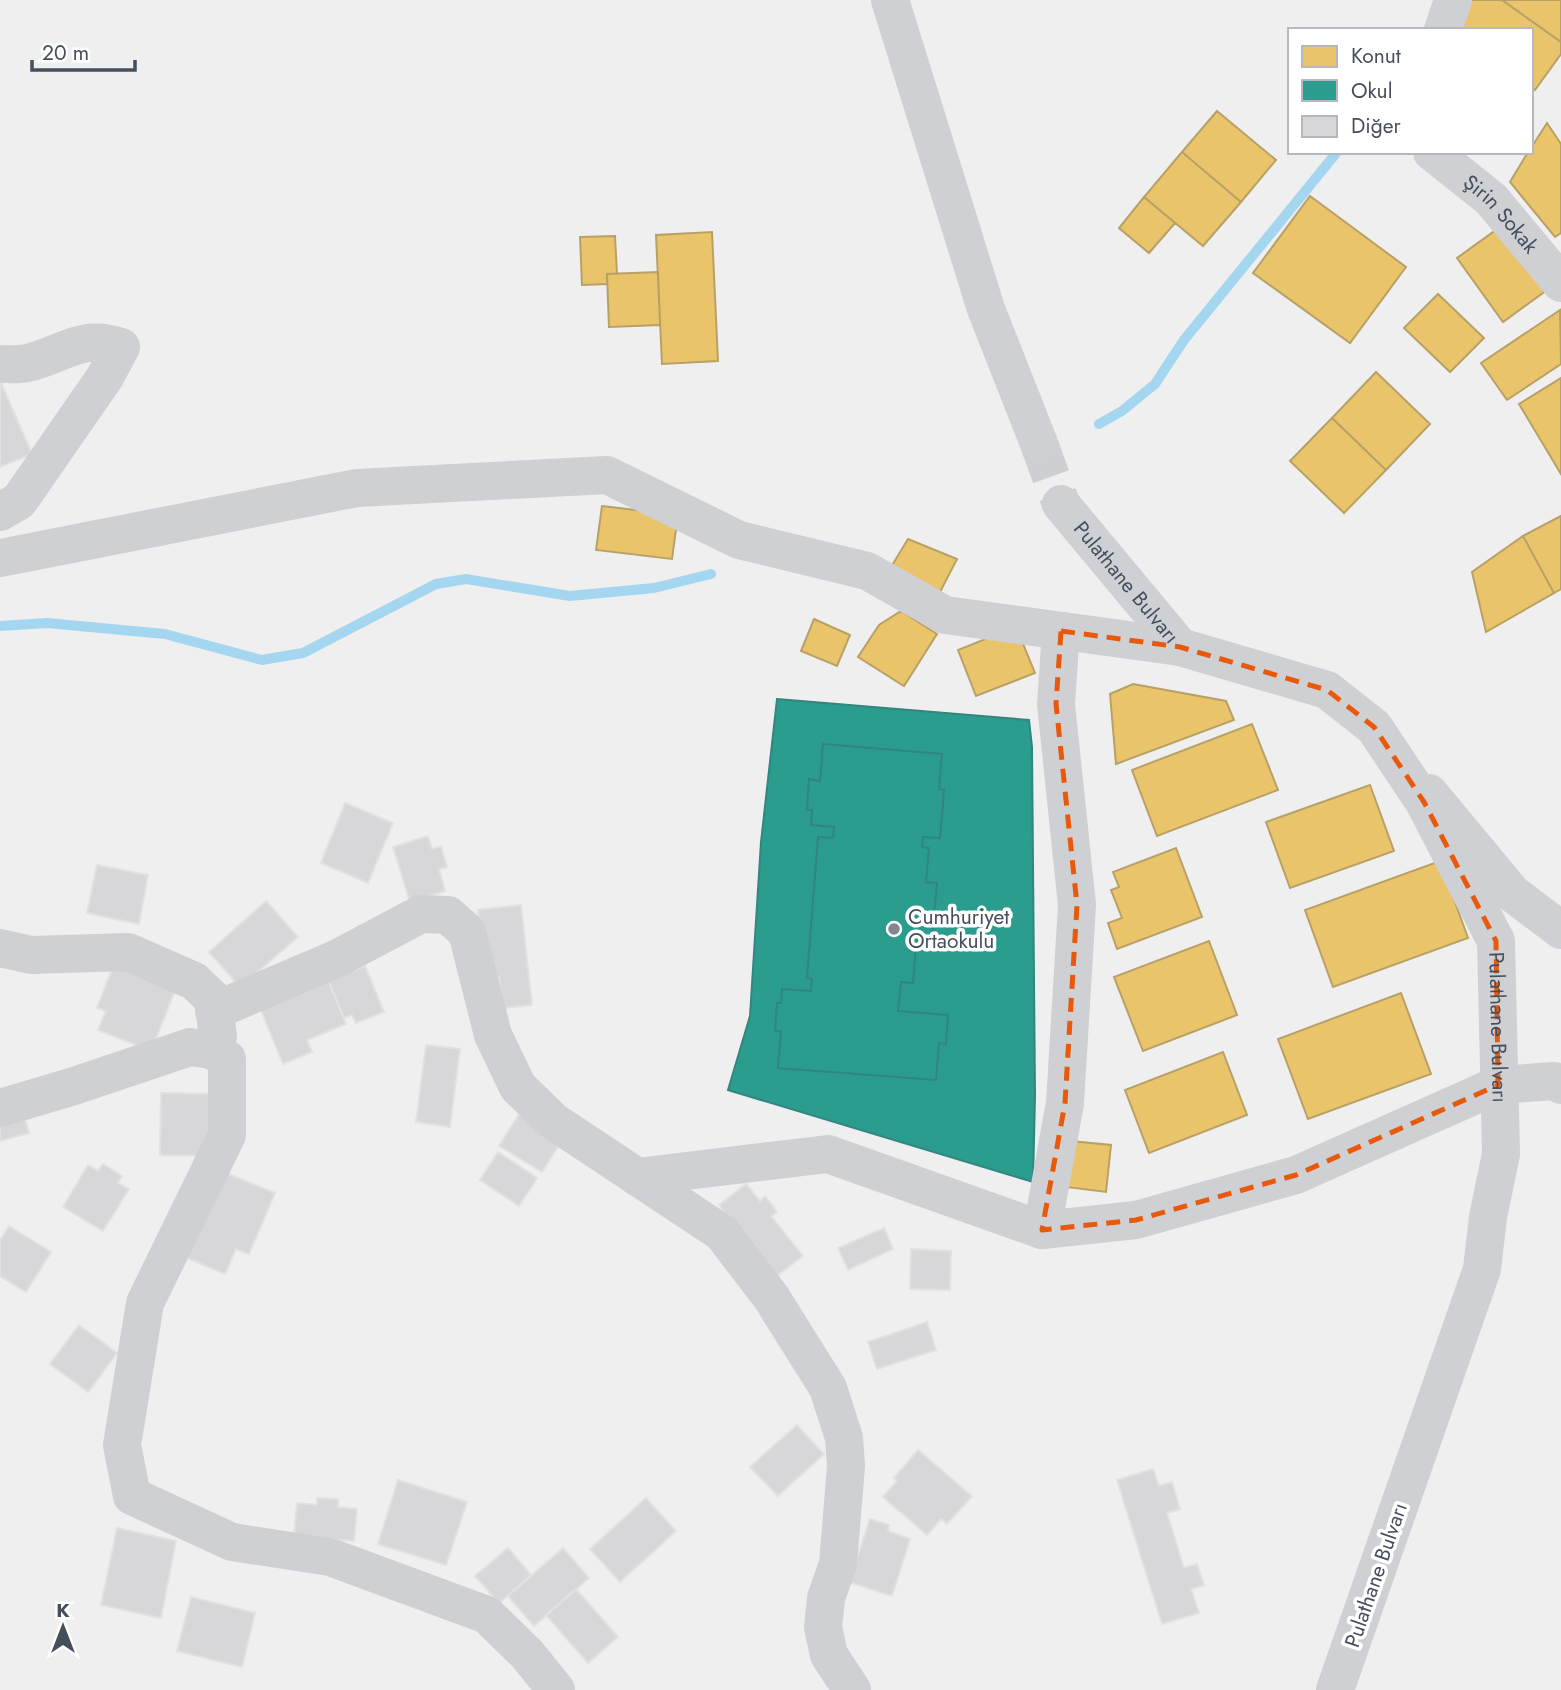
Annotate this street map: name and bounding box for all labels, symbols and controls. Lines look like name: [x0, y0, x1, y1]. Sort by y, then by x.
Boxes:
scale bar: [32, 28, 135, 72]
legend: [1288, 28, 1533, 154]
text: 20 m: [42, 38, 89, 68]
text: Konut: [1351, 41, 1401, 71]
text: Okul: [1351, 76, 1392, 106]
text: Diğer: [1351, 111, 1402, 141]
street label: Şirin Sokak: [1457, 167, 1546, 261]
street label: Pulathane Bulvarı: [1066, 515, 1186, 650]
place label: Cumhuriyet Ortaokulu: [908, 902, 1009, 956]
marker: Cumhuriyet Ortaokulu: [886, 921, 902, 937]
street label: Pulathane Bulvarı: [1481, 951, 1515, 1103]
street label: Pulathane Bulvarı: [1337, 1499, 1415, 1651]
north arrow: [28, 1592, 98, 1662]
text: K: [56, 1597, 70, 1624]

